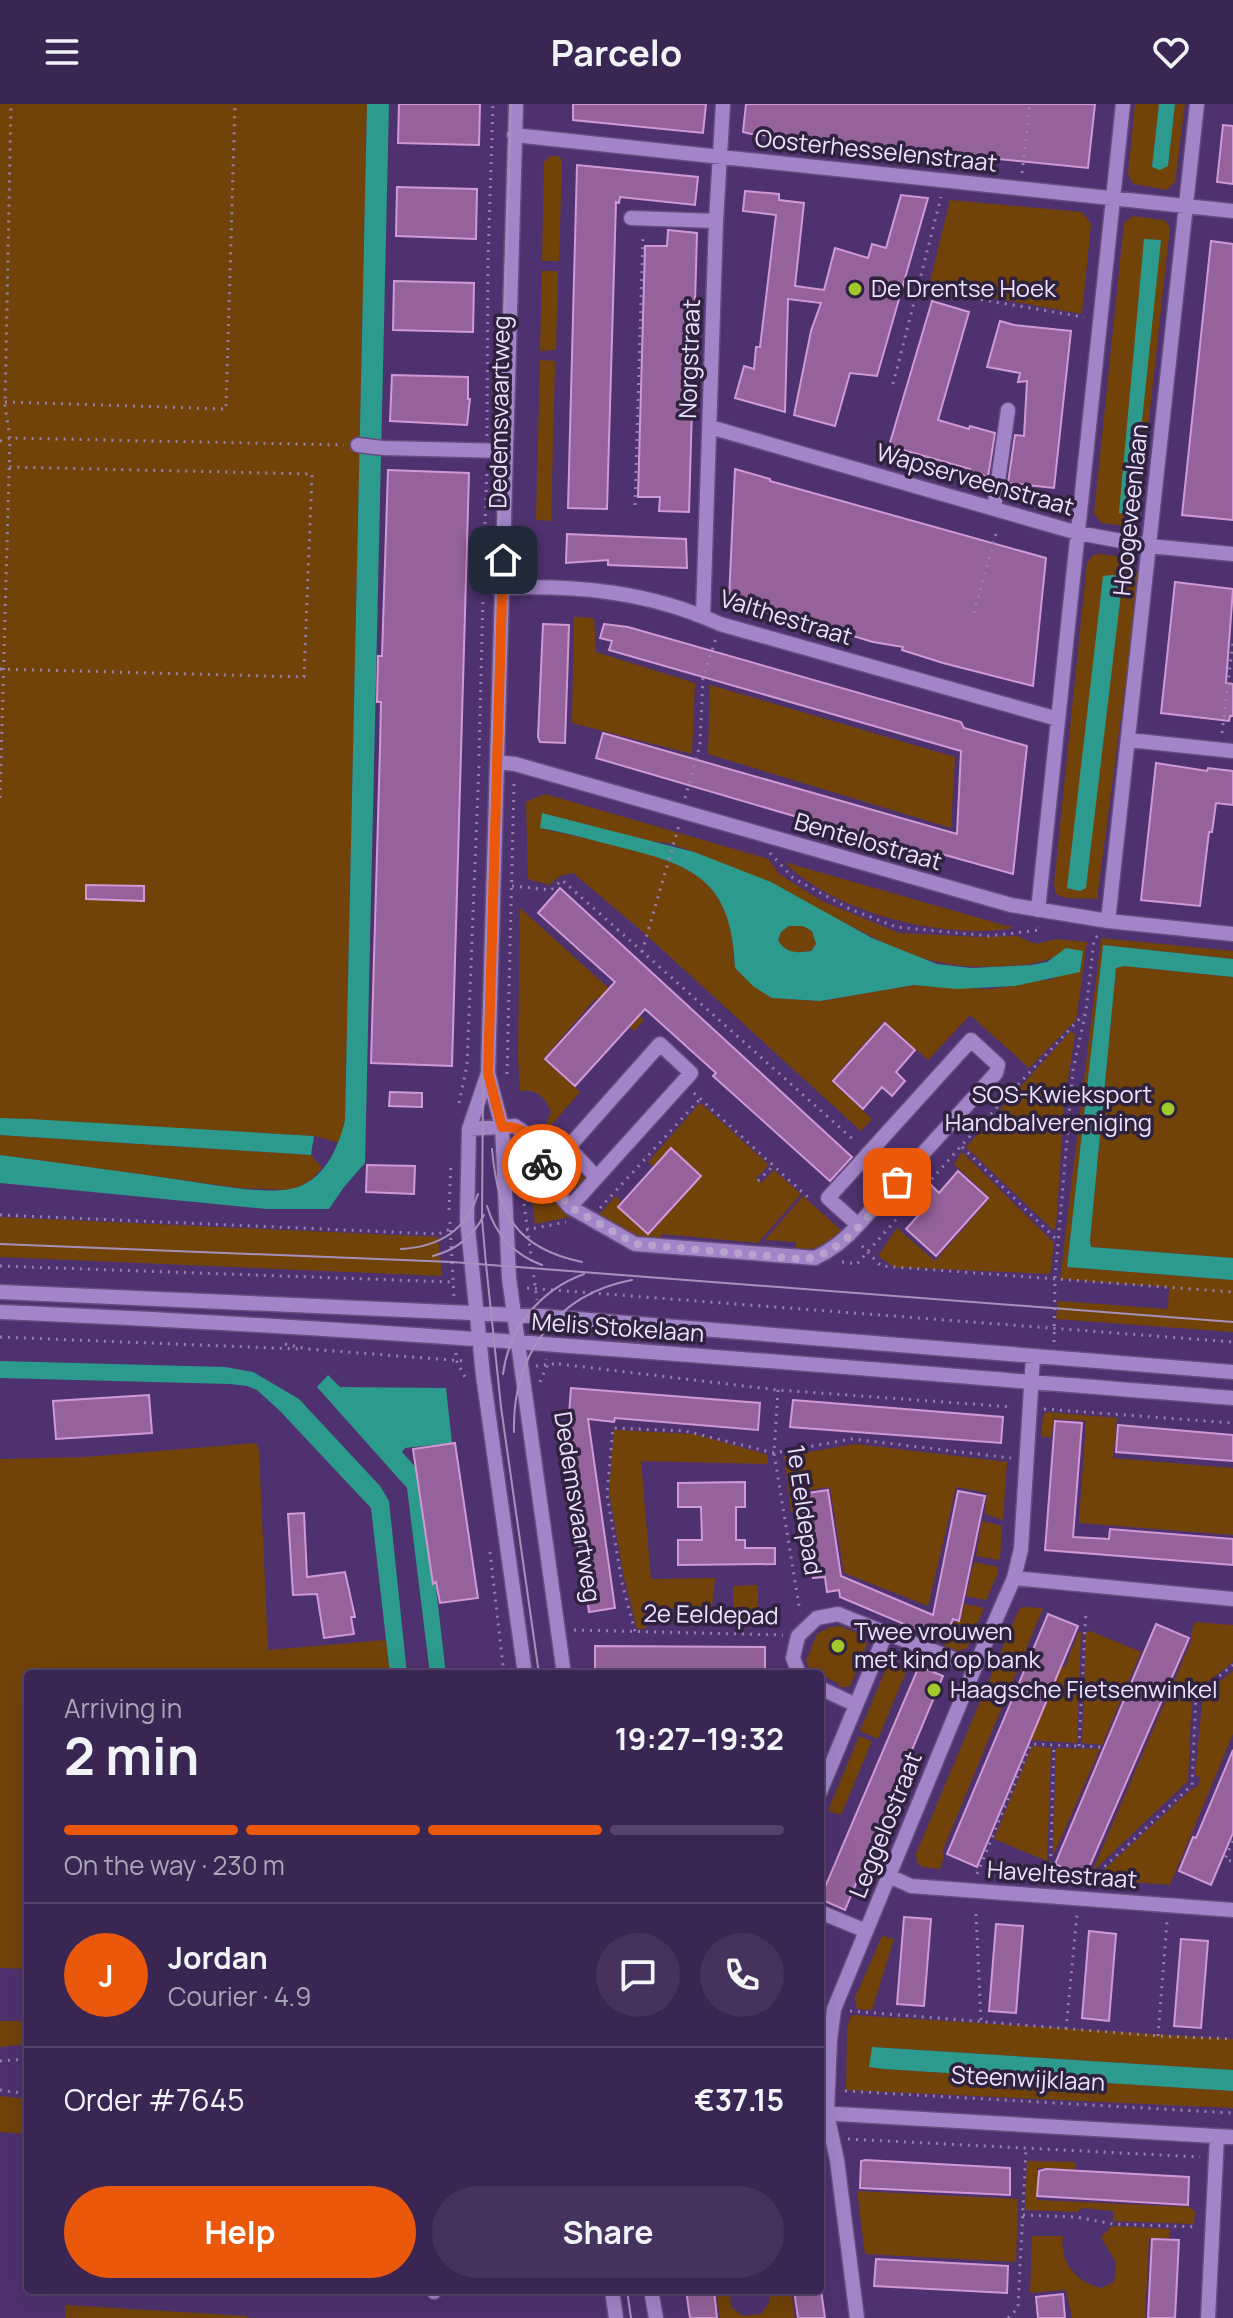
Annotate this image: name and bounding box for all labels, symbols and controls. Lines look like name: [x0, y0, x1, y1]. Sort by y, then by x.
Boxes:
text: Parcelo: [551, 28, 682, 77]
icon: menu: [40, 30, 84, 74]
icon: heart: [1149, 30, 1193, 74]
street label: Oosterhesselenstraat: [753, 120, 999, 179]
place label: De Drentse Hoek: [871, 271, 1057, 304]
marker: De Drentse Hoek: [846, 280, 864, 298]
street label: Norgstraat: [670, 299, 707, 419]
street label: Dedemsvaartweg: [480, 315, 517, 509]
street label: Hoogeveenlaan: [1104, 422, 1155, 597]
street label: Wapserveenstraat: [873, 435, 1078, 523]
pin: [469, 526, 537, 594]
icon: home: [481, 538, 525, 582]
street label: Valthestraat: [716, 581, 857, 652]
street label: Bentelostraat: [791, 804, 946, 877]
place label: SOS-Kwieksport Handbalvereniging: [945, 1077, 1152, 1138]
marker: SOS-Kwieksport Handbalvereniging: [1159, 1100, 1177, 1118]
courier: [502, 1124, 582, 1204]
icon: bike: [520, 1142, 564, 1186]
pin: [863, 1148, 931, 1216]
icon: bag: [875, 1160, 919, 1204]
street label: Melis Stokelaan: [531, 1304, 706, 1349]
street label: Dedemsvaartweg: [547, 1409, 610, 1605]
street label: 1e Eeldepad: [780, 1443, 831, 1577]
street label: 2e Eeldepad: [643, 1596, 779, 1631]
place label: Twee vrouwen met kind op bank: [854, 1614, 1041, 1675]
marker: Twee vrouwen met kind op bank: [829, 1637, 847, 1655]
place label: Haagsche Fietsenwinkel: [950, 1672, 1218, 1705]
marker: Haagsche Fietsenwinkel: [925, 1681, 943, 1699]
text: Arriving in: [64, 1690, 182, 1726]
text: 19:27–19:32: [615, 1718, 784, 1759]
text: 2 min: [64, 1720, 199, 1791]
street label: Leggelostraat: [840, 1746, 929, 1903]
text: On the way · 230 m: [64, 1847, 285, 1883]
street label: Haveltestraat: [986, 1852, 1138, 1895]
button: chat: [596, 1933, 680, 2017]
button: phone: [700, 1933, 784, 2017]
text: Jordan: [168, 1937, 268, 1978]
text: J: [98, 1955, 114, 1996]
text: Courier · 4.9: [168, 1978, 311, 2014]
street label: Steenwijklaan: [950, 2057, 1106, 2098]
text: Order #7645: [64, 2079, 245, 2120]
text: €37.15: [694, 2079, 784, 2120]
button: Help: [64, 2186, 416, 2278]
button: Share: [432, 2186, 784, 2278]

